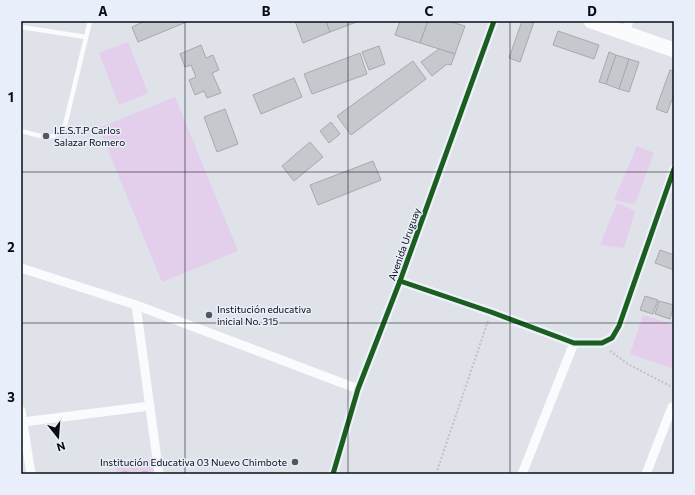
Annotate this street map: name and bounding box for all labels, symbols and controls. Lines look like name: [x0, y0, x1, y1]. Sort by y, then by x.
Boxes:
text: A: [98, 3, 108, 19]
text: B: [262, 3, 271, 19]
text: C: [425, 3, 434, 19]
text: D: [587, 3, 597, 19]
text: 1: [8, 89, 14, 105]
place label: I.E.S.T.P Carlos Salazar Romero: [54, 124, 125, 148]
marker: I.E.S.T.P Carlos Salazar Romero: [41, 131, 51, 141]
street label: Avenida Uruguay: [385, 206, 423, 282]
text: 2: [7, 239, 15, 255]
place label: Institución educativa inicial No. 315: [217, 303, 311, 327]
marker: Institución educativa inicial No. 315: [204, 310, 214, 320]
text: 3: [7, 389, 15, 405]
north arrow: [38, 417, 78, 457]
text: N: [55, 440, 67, 454]
place label: Institución Educativa 03 Nuevo Chimbote: [100, 456, 287, 468]
marker: Institución Educativa 03 Nuevo Chimbote: [290, 457, 300, 467]

